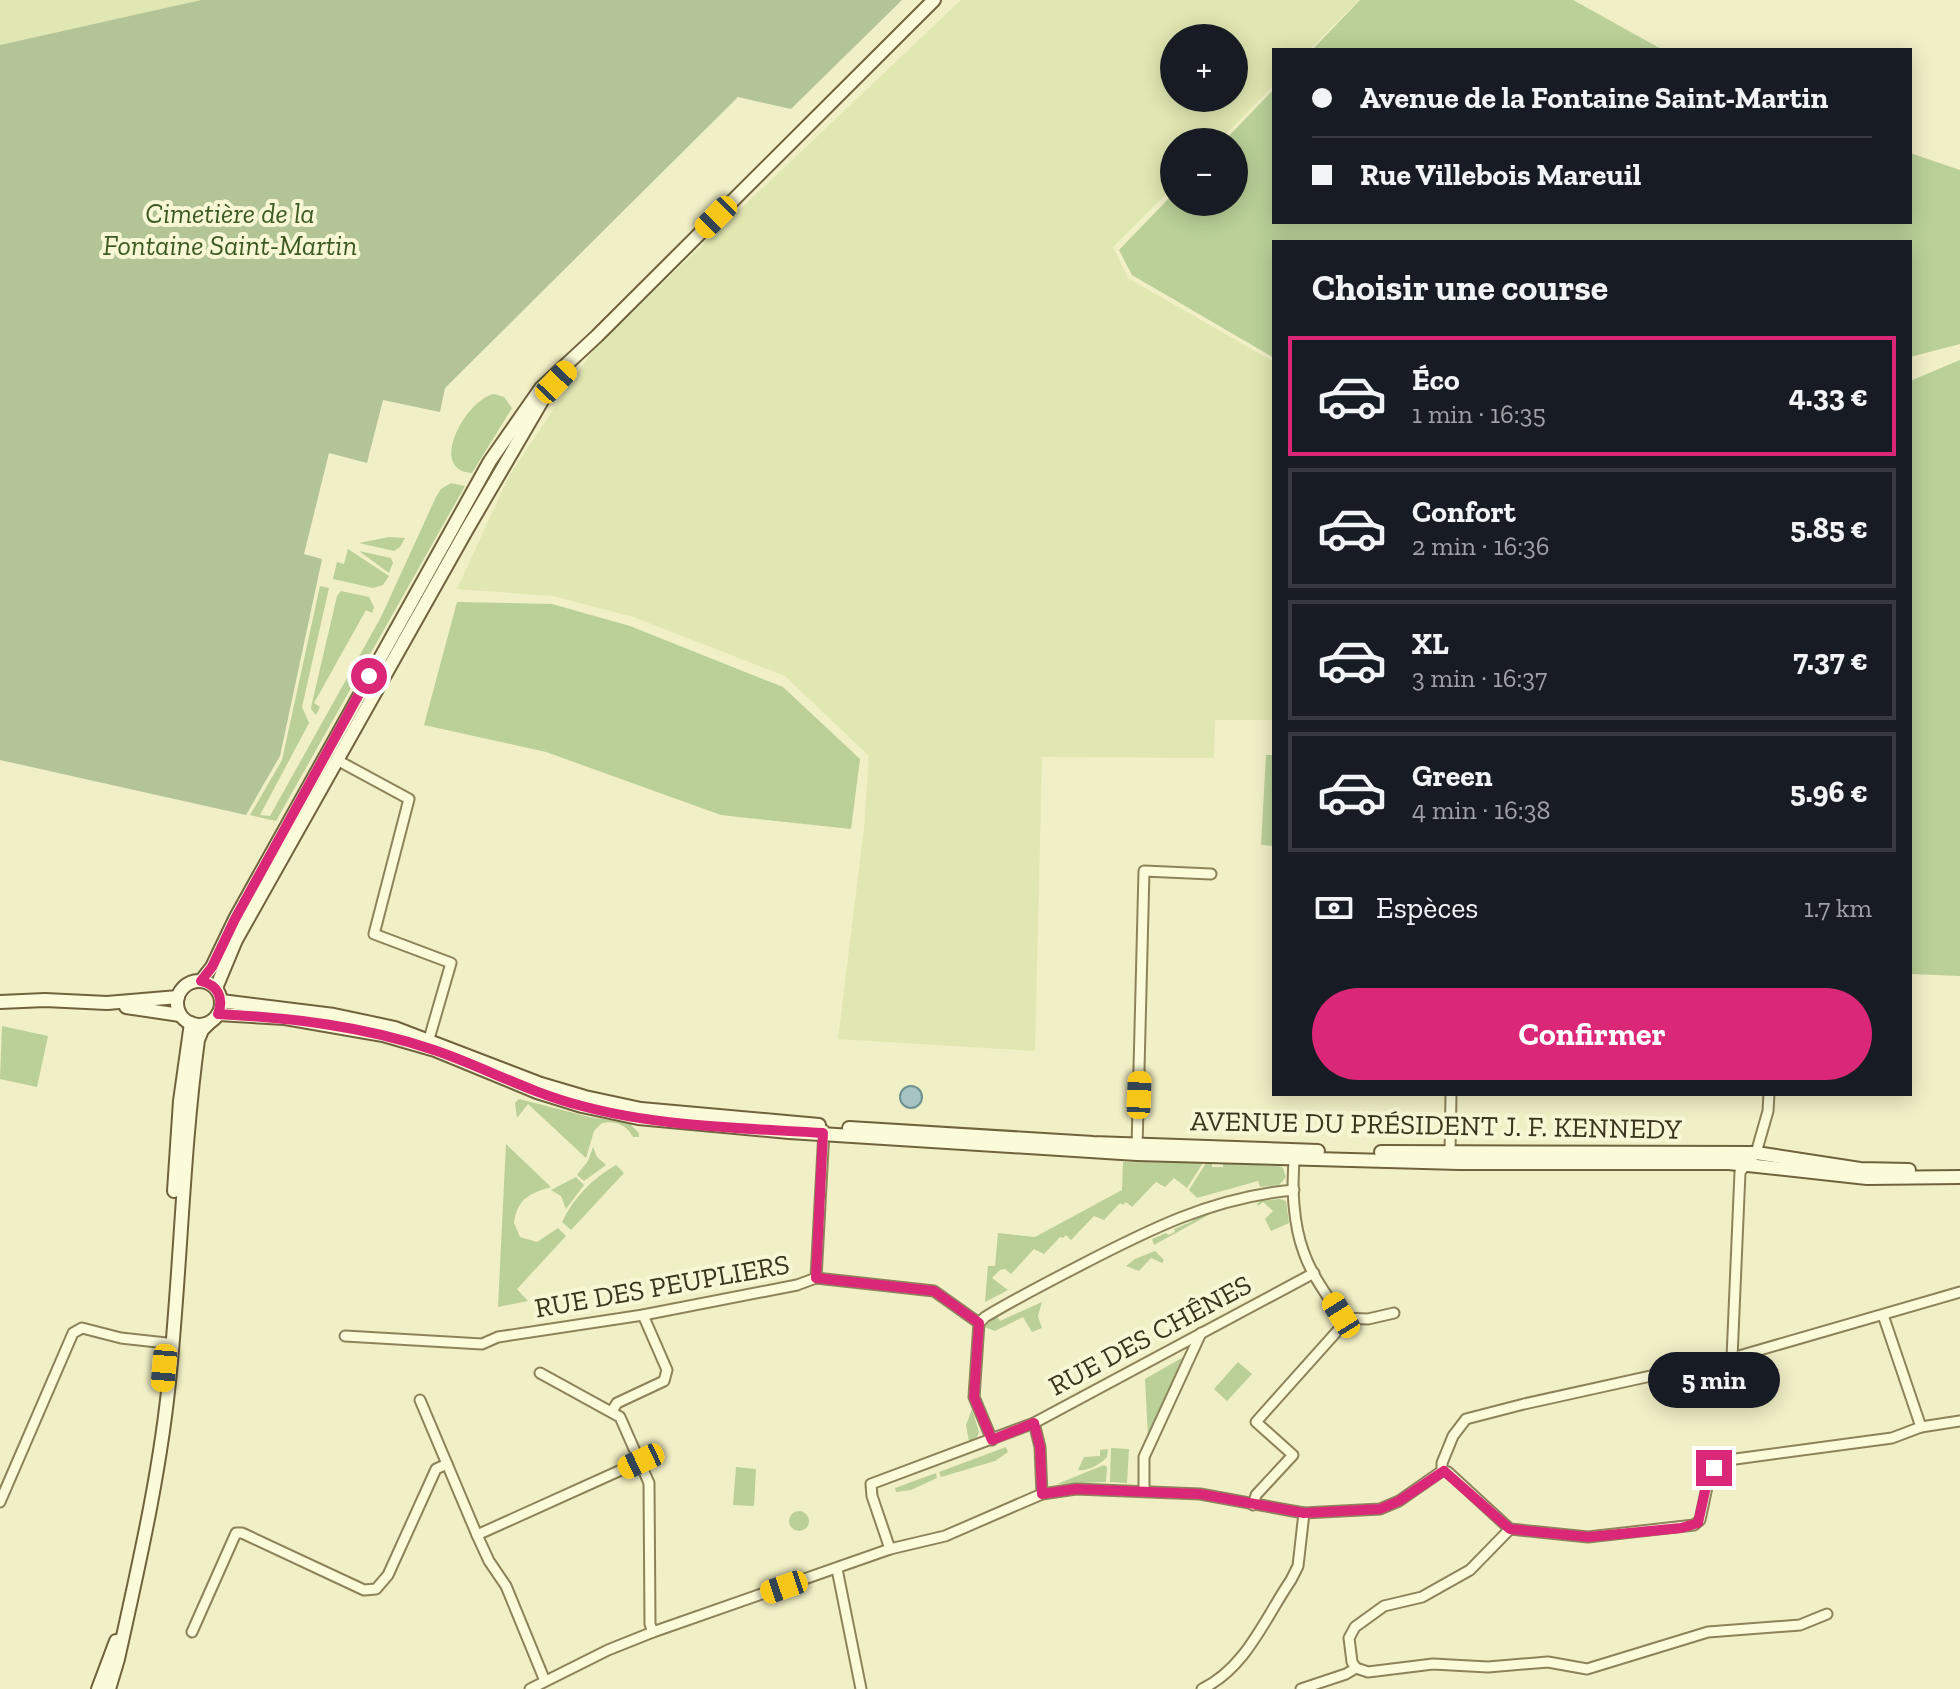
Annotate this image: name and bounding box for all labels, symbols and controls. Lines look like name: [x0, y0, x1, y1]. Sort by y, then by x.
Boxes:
map controls: [1160, 24, 1248, 216]
button: +: [1160, 24, 1248, 112]
text: Avenue de la Fontaine Saint-Martin: [1360, 80, 1828, 116]
button: −: [1160, 128, 1248, 216]
text: Rue Villebois Mareuil: [1360, 157, 1641, 193]
car: [691, 192, 741, 242]
park label: Cimetière de la Fontaine Saint-Martin: [103, 197, 357, 262]
text: Choisir une course: [1312, 266, 1608, 309]
car: [531, 356, 581, 408]
icon: car: [1316, 360, 1388, 432]
text: Éco: [1412, 362, 1460, 398]
text: 4.33 €: [1789, 378, 1868, 414]
text: 1 min · 16:35: [1412, 398, 1546, 430]
icon: car: [1316, 492, 1388, 564]
text: Confort: [1412, 494, 1516, 530]
text: 5.85 €: [1790, 510, 1868, 546]
text: 2 min · 16:36: [1412, 530, 1550, 562]
icon: car: [1316, 624, 1388, 696]
text: XL: [1412, 626, 1449, 662]
text: 7.37 €: [1793, 642, 1868, 678]
route start: [351, 658, 387, 694]
text: 3 min · 16:37: [1412, 662, 1547, 694]
icon: car: [1316, 756, 1388, 828]
text: Green: [1412, 758, 1492, 794]
text: 5.96 €: [1790, 774, 1868, 810]
text: 4 min · 16:38: [1412, 794, 1550, 826]
icon: cash: [1312, 886, 1356, 930]
text: Espèces: [1376, 890, 1478, 926]
text: 1.7 km: [1804, 892, 1872, 924]
button: Confirmer: [1312, 988, 1872, 1080]
car: [1126, 1071, 1152, 1119]
street label: AVENUE DU PRÉSIDENT J. F. KENNEDY: [1190, 1104, 1683, 1146]
street label: RUE DES PEUPLIERS: [532, 1247, 792, 1325]
street label: RUE DES CHÊNES: [1043, 1268, 1257, 1402]
car: [1318, 1288, 1364, 1342]
car: [150, 1343, 178, 1393]
callout: 5 min: [1648, 1352, 1780, 1408]
text: 5 min: [1682, 1364, 1746, 1396]
car: [614, 1440, 668, 1482]
route end: [1696, 1450, 1732, 1486]
car: [757, 1568, 811, 1606]

